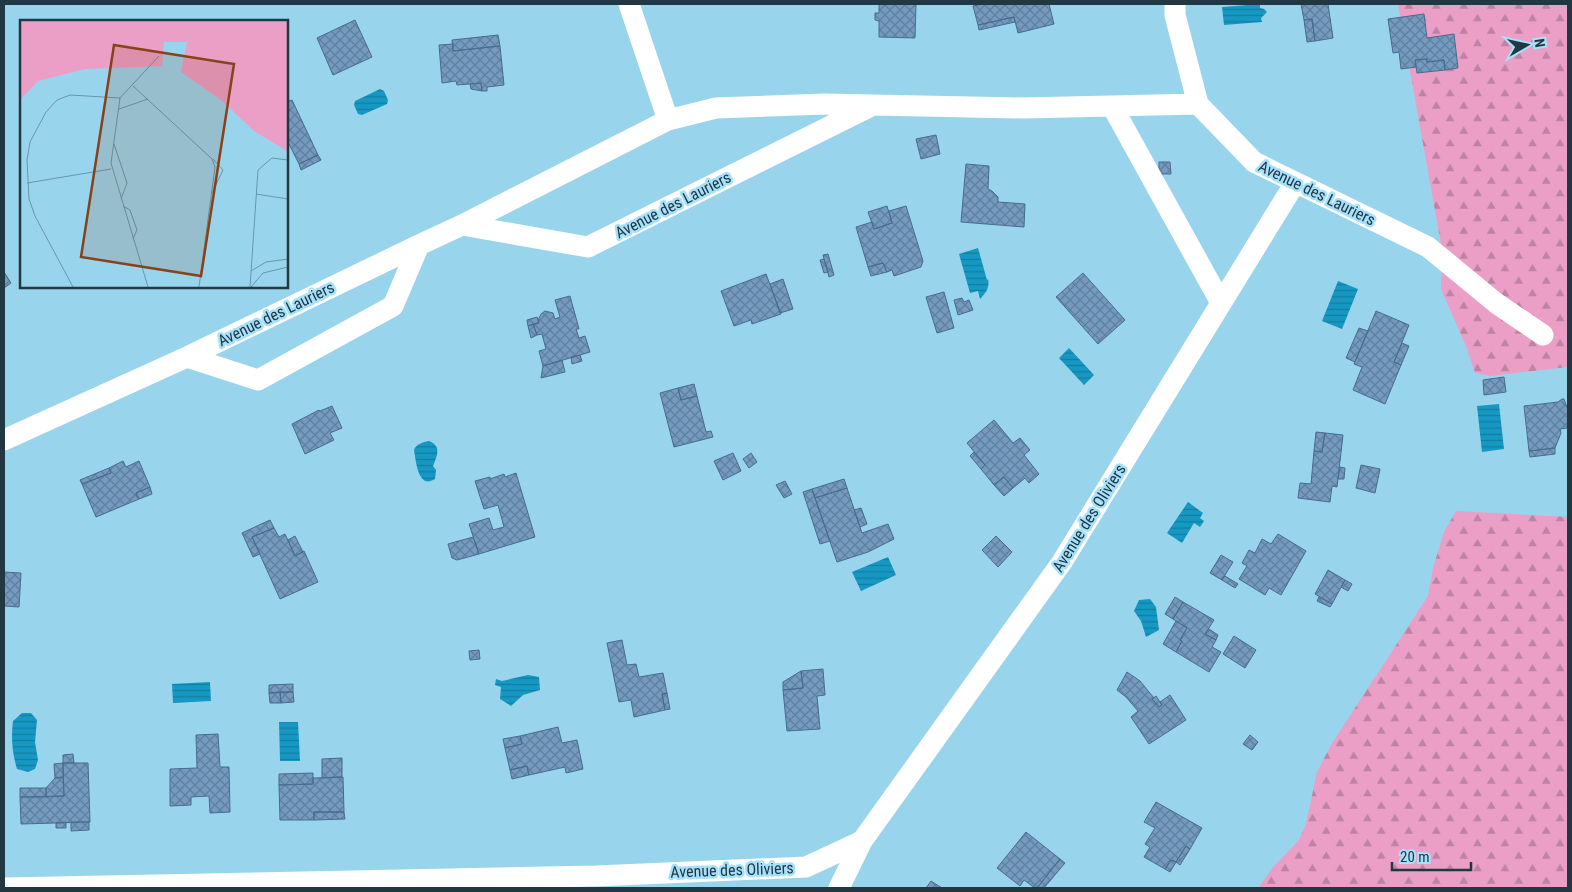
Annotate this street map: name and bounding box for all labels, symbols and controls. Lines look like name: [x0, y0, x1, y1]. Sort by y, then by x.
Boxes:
inset map: [20, 20, 288, 288]
north arrow: [1502, 20, 1552, 70]
text: N: [1531, 37, 1548, 48]
street label: Avenue des Lauriers: [1256, 157, 1378, 229]
street label: Avenue des Lauriers: [612, 168, 734, 242]
street label: Avenue des Lauriers: [215, 278, 337, 350]
street label: Avenue des Oliviers: [1048, 461, 1130, 575]
scale bar: [1392, 840, 1471, 872]
text: 20 m: [1400, 848, 1430, 866]
street label: Avenue des Oliviers: [670, 858, 794, 882]

